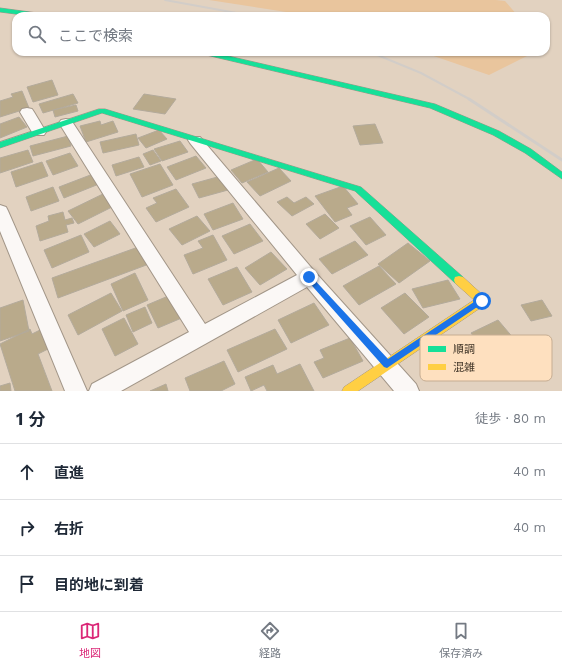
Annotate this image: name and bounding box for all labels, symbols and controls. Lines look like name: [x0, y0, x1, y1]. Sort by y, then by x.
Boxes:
search box: [12, 12, 550, 56]
icon: search: [26, 23, 48, 45]
text: ここで検索: [58, 27, 133, 45]
route end: [300, 268, 318, 286]
route start: [473, 292, 491, 310]
legend: [420, 335, 552, 381]
text: 順調: [453, 343, 475, 356]
text: 混雑: [453, 361, 475, 374]
text: 1 分: [16, 409, 45, 429]
text: 徒歩 · 80 m: [475, 411, 546, 426]
icon: ahead: [16, 461, 38, 483]
text: 直進: [54, 464, 84, 482]
text: 40 m: [513, 464, 546, 479]
icon: right: [16, 517, 38, 539]
text: 右折: [54, 520, 84, 538]
text: 40 m: [513, 520, 546, 535]
icon: arrive: [16, 573, 38, 595]
text: 目的地に到着: [54, 576, 144, 594]
tab: 地図: [79, 620, 101, 660]
tab: 経路: [259, 620, 281, 660]
tab: 保存済み: [439, 620, 483, 660]

